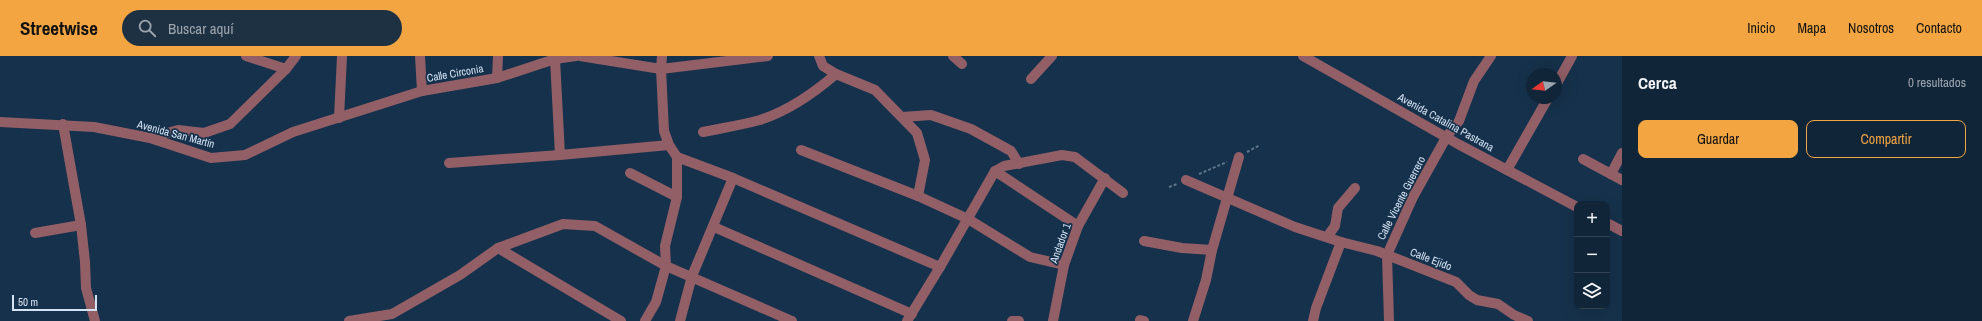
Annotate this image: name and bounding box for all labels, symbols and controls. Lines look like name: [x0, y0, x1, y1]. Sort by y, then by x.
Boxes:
search box: [122, 10, 402, 46]
text: Streetwise: [20, 15, 98, 41]
icon: search: [136, 17, 158, 39]
text: Buscar aquí: [168, 18, 234, 39]
text: Inicio: [1747, 19, 1775, 37]
text: Mapa: [1797, 19, 1826, 37]
text: Nosotros: [1848, 19, 1894, 37]
text: Contacto: [1916, 19, 1962, 37]
street label: Calle Circonia: [426, 61, 484, 85]
north arrow: [1526, 68, 1562, 104]
text: Cerca: [1638, 71, 1677, 94]
text: 0 resultados: [1908, 74, 1966, 91]
street label: Avenida Catalina Pastrana: [1395, 89, 1496, 154]
street label: Avenida San Martín: [135, 117, 216, 151]
button: Guardar: [1638, 120, 1798, 158]
button: Compartir: [1806, 120, 1966, 158]
street label: Calle Vicente Guerrero: [1374, 154, 1428, 242]
map controls: [1574, 201, 1610, 309]
button: +: [1574, 201, 1610, 237]
street label: Andador 1: [1046, 221, 1074, 266]
button: −: [1574, 237, 1610, 273]
street label: Calle Ejido: [1408, 245, 1454, 273]
button: layers: [1574, 273, 1610, 309]
scale bar: [12, 293, 97, 312]
text: 50 m: [18, 295, 38, 309]

